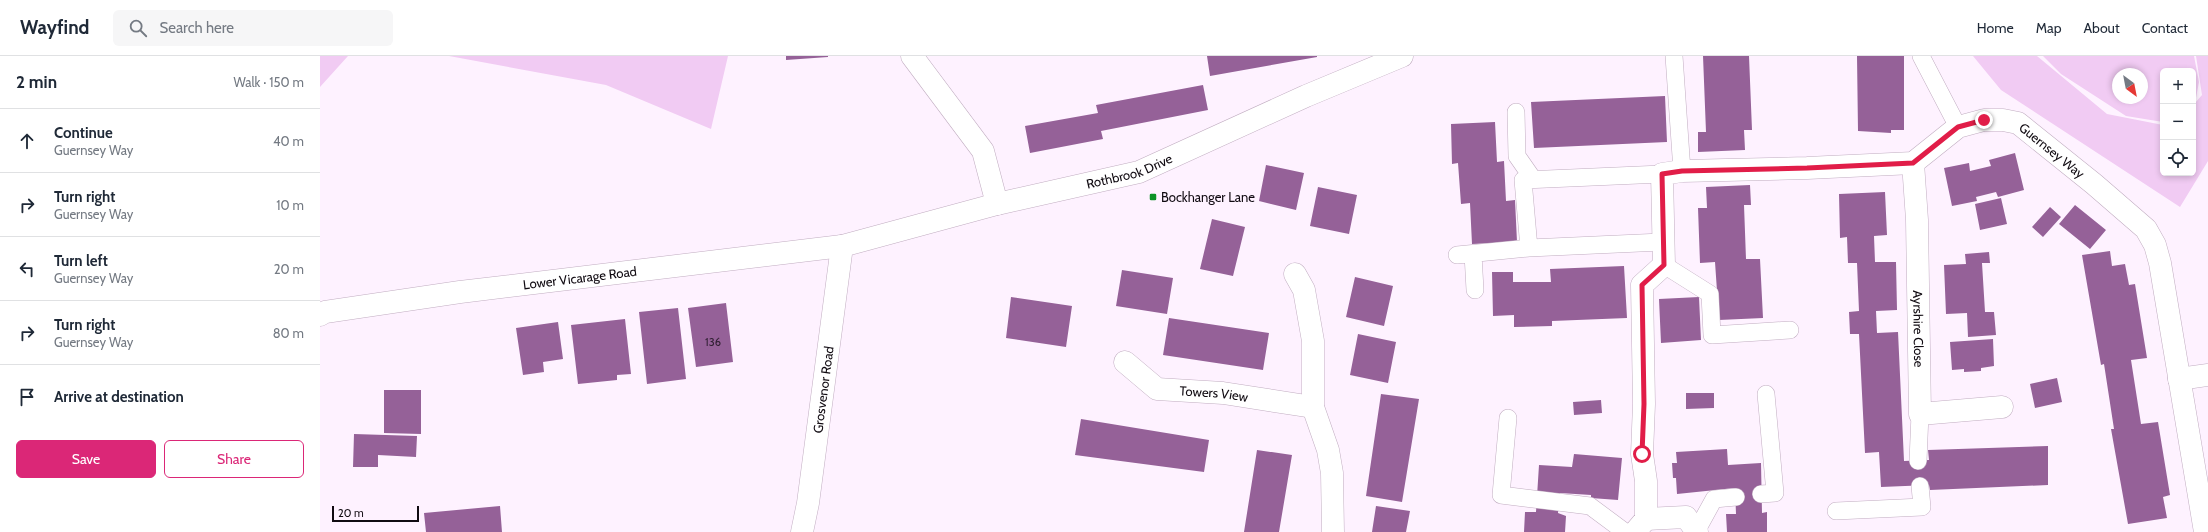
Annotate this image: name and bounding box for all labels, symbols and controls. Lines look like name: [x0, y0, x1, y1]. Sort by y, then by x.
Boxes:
search box: [113, 10, 393, 46]
text: Wayfind: [20, 16, 89, 39]
icon: search: [127, 17, 149, 39]
text: Search here: [159, 19, 234, 37]
text: Home: [1977, 19, 2014, 37]
text: Map: [2036, 19, 2061, 37]
text: About: [2083, 19, 2120, 37]
text: Contact: [2142, 19, 2188, 37]
north arrow: [2112, 68, 2148, 104]
map controls: [2160, 68, 2196, 176]
button: +: [2160, 68, 2196, 104]
text: 2 min: [16, 72, 57, 92]
text: Walk · 150 m: [233, 74, 304, 90]
button: −: [2160, 104, 2196, 140]
route end: [1975, 111, 1993, 129]
street label: Guernsey Way: [2016, 119, 2088, 182]
text: Continue: [54, 124, 113, 142]
icon: ahead: [16, 130, 38, 152]
text: 40 m: [273, 133, 304, 149]
button: locate: [2160, 140, 2196, 176]
text: Guernsey Way: [54, 142, 133, 158]
street label: Rothbrook Drive: [1085, 150, 1175, 192]
text: Turn right: [54, 188, 115, 206]
place label: Bockhanger Lane: [1161, 189, 1255, 205]
marker: Bockhanger Lane: [1148, 192, 1158, 202]
icon: right: [16, 194, 38, 216]
text: 10 m: [276, 197, 304, 213]
text: Guernsey Way: [54, 206, 133, 222]
text: Turn left: [54, 252, 108, 270]
icon: left: [16, 258, 38, 280]
text: 20 m: [274, 261, 304, 277]
street label: Lower Vicarage Road: [522, 263, 638, 292]
text: Guernsey Way: [54, 270, 133, 286]
street label: Ayrshire Close: [1910, 290, 1927, 368]
text: Turn right: [54, 316, 115, 334]
icon: right: [16, 322, 38, 344]
text: 80 m: [273, 325, 304, 341]
text: Guernsey Way: [54, 334, 133, 350]
house number: 136: [705, 335, 721, 349]
street label: Grosvenor Road: [809, 345, 837, 434]
street label: Towers View: [1179, 382, 1250, 405]
icon: arrive: [16, 386, 38, 408]
text: Arrive at destination: [54, 388, 184, 406]
button: Save: [16, 440, 156, 478]
button: Share: [164, 440, 304, 478]
route start: [1633, 445, 1651, 463]
scale bar: [332, 504, 419, 523]
text: 20 m: [338, 506, 364, 520]

